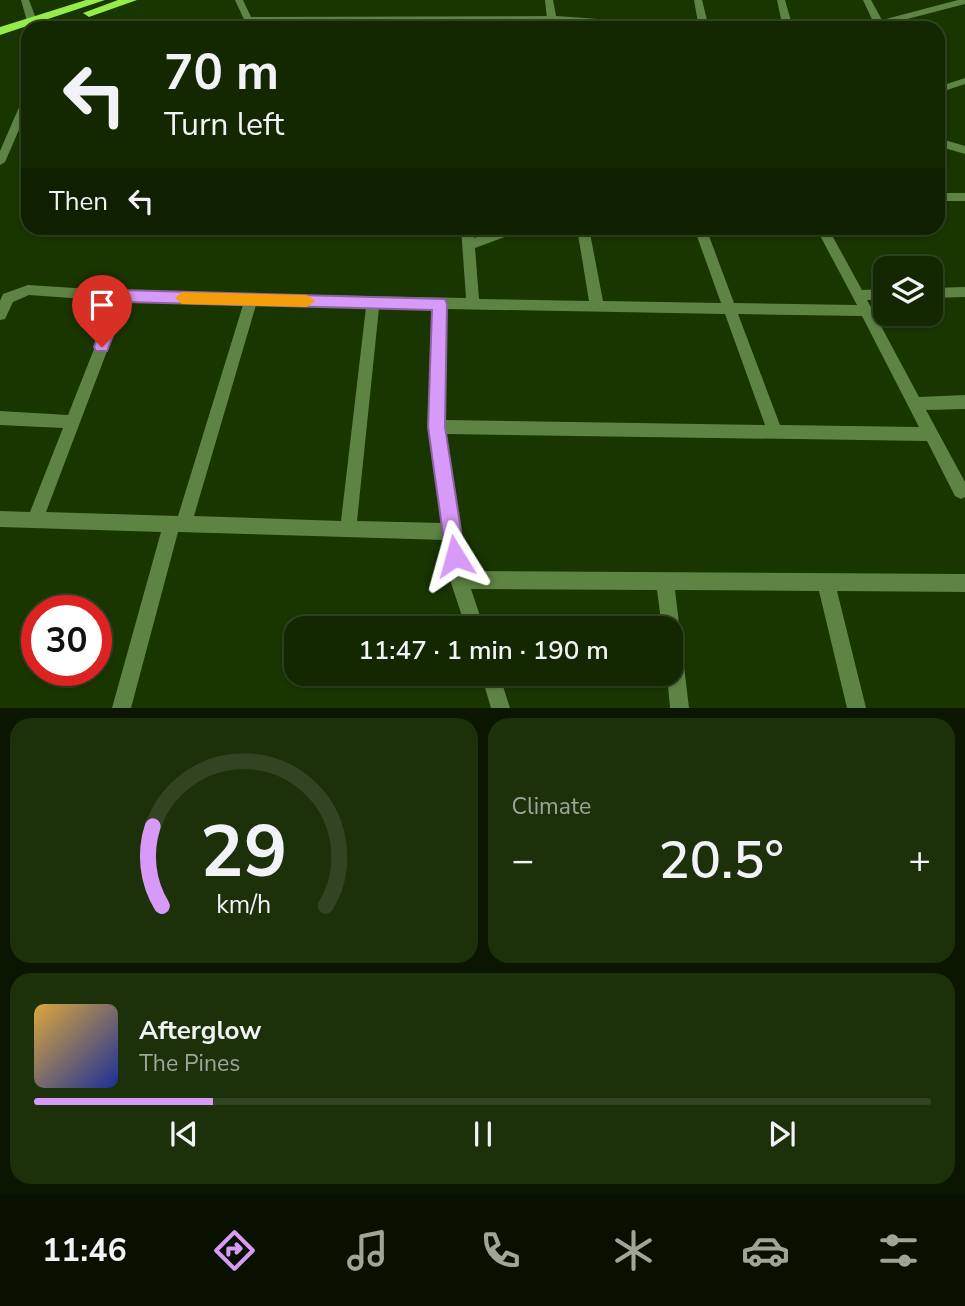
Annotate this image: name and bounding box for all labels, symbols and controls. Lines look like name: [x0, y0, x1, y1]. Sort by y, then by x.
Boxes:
text: 70 m: [164, 39, 279, 106]
icon: left: [49, 49, 140, 140]
text: Turn left: [164, 103, 284, 146]
icon: left: [122, 182, 160, 220]
text: Then: [49, 184, 108, 219]
map controls: [873, 256, 943, 326]
button: layers: [873, 256, 943, 326]
pin: [72, 275, 132, 347]
icon: arrive: [83, 286, 121, 324]
position arrow: [418, 519, 492, 593]
speed limit sign: 30: [21, 595, 112, 686]
text: 11:47 · 1 min · 190 m: [358, 633, 609, 668]
text: Climate: [512, 791, 591, 822]
text: 29: [200, 803, 287, 903]
text: 20.5°: [659, 825, 784, 896]
text: −: [512, 835, 534, 886]
text: +: [908, 835, 931, 886]
text: km/h: [216, 888, 271, 922]
text: Afterglow: [139, 1013, 262, 1048]
text: The Pines: [139, 1048, 240, 1079]
icon: previous: [165, 1115, 203, 1153]
icon: pause: [464, 1115, 502, 1153]
icon: next: [763, 1115, 801, 1153]
icon: directions: [210, 1226, 259, 1275]
icon: music: [343, 1226, 392, 1275]
icon: phone: [476, 1226, 525, 1275]
icon: climate: [609, 1226, 658, 1275]
icon: car: [741, 1226, 790, 1275]
icon: filters: [874, 1226, 923, 1275]
text: 11:46: [42, 1229, 127, 1272]

